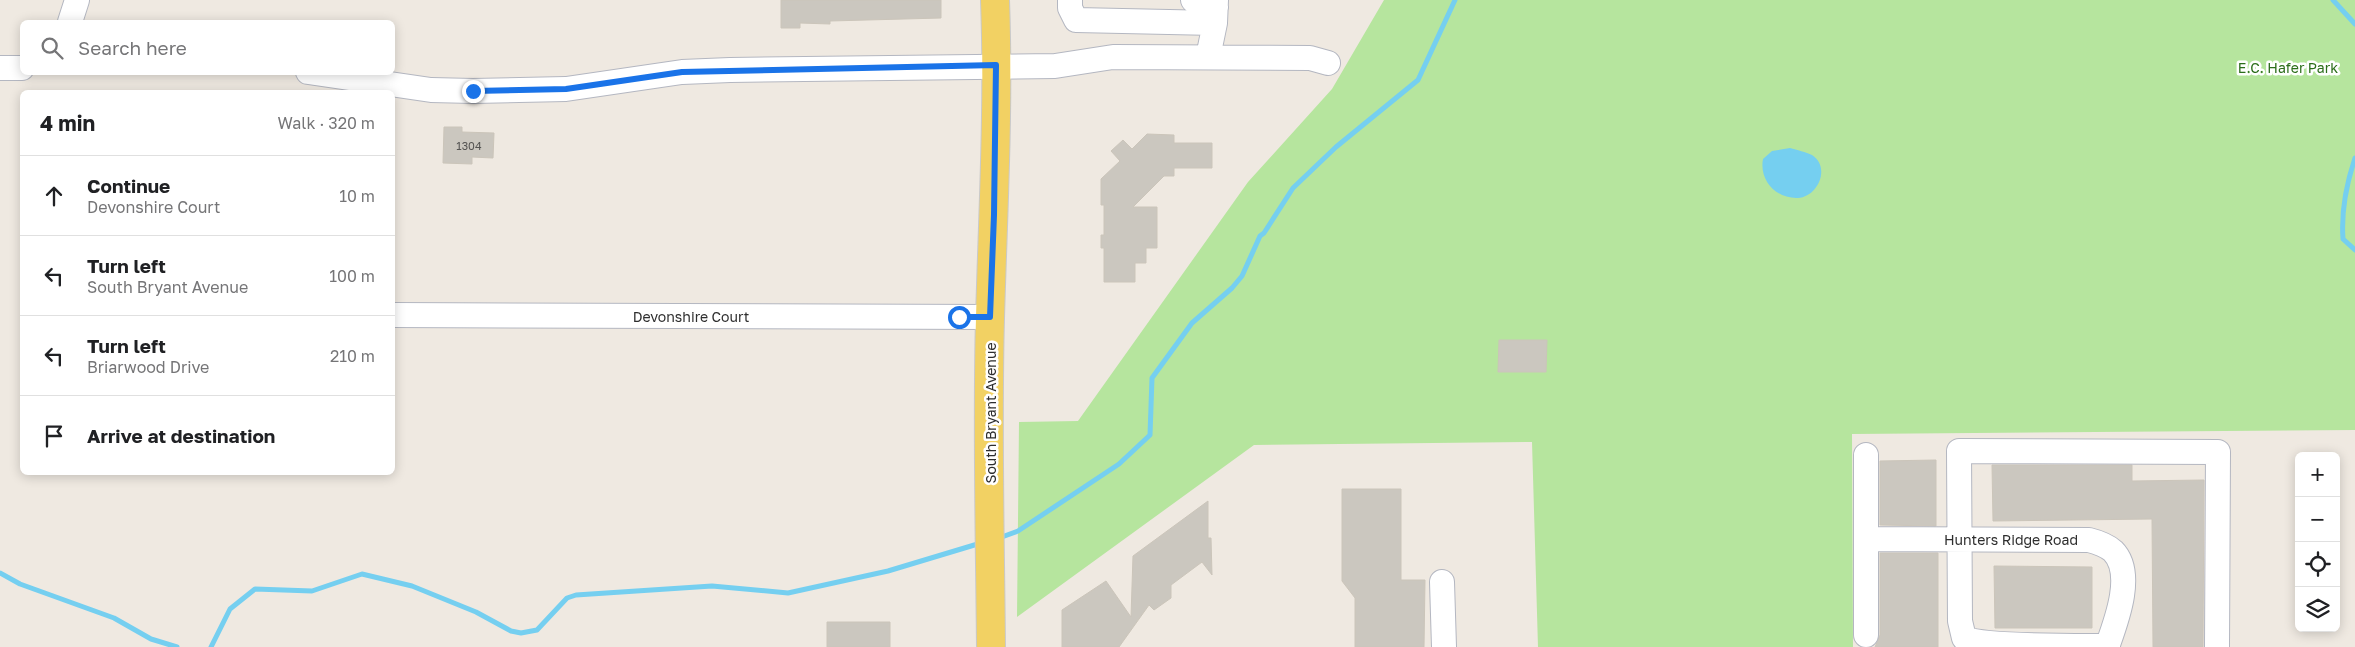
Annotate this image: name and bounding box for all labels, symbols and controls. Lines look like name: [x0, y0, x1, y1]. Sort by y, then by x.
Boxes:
search box: [20, 20, 395, 75]
icon: search: [38, 34, 66, 62]
text: Search here: [78, 36, 187, 59]
park label: E.C. Hafer Park: [2238, 59, 2338, 76]
route end: [462, 80, 485, 103]
text: 4 min: [40, 110, 95, 136]
text: Walk · 320 m: [278, 113, 375, 133]
house number: 1304: [456, 139, 482, 152]
text: Continue: [87, 174, 170, 197]
icon: ahead: [40, 182, 68, 210]
text: 10 m: [339, 186, 375, 206]
text: Devonshire Court: [87, 197, 220, 217]
text: Turn left: [87, 254, 166, 277]
icon: left: [40, 262, 68, 290]
text: 100 m: [329, 266, 375, 286]
text: South Bryant Avenue: [87, 277, 248, 297]
route start: [948, 306, 971, 329]
street label: Devonshire Court: [633, 308, 749, 325]
text: Turn left: [87, 334, 166, 357]
icon: left: [40, 342, 68, 370]
street label: South Bryant Avenue: [982, 342, 999, 484]
text: 210 m: [330, 346, 375, 366]
text: Briarwood Drive: [87, 357, 209, 377]
icon: arrive: [40, 422, 68, 450]
text: Arrive at destination: [87, 424, 275, 447]
map controls: [2295, 452, 2340, 632]
button: +: [2295, 452, 2340, 497]
button: −: [2295, 497, 2340, 542]
street label: Hunters Ridge Road: [1944, 531, 2078, 548]
button: locate: [2295, 542, 2340, 587]
button: layers: [2295, 587, 2340, 632]

